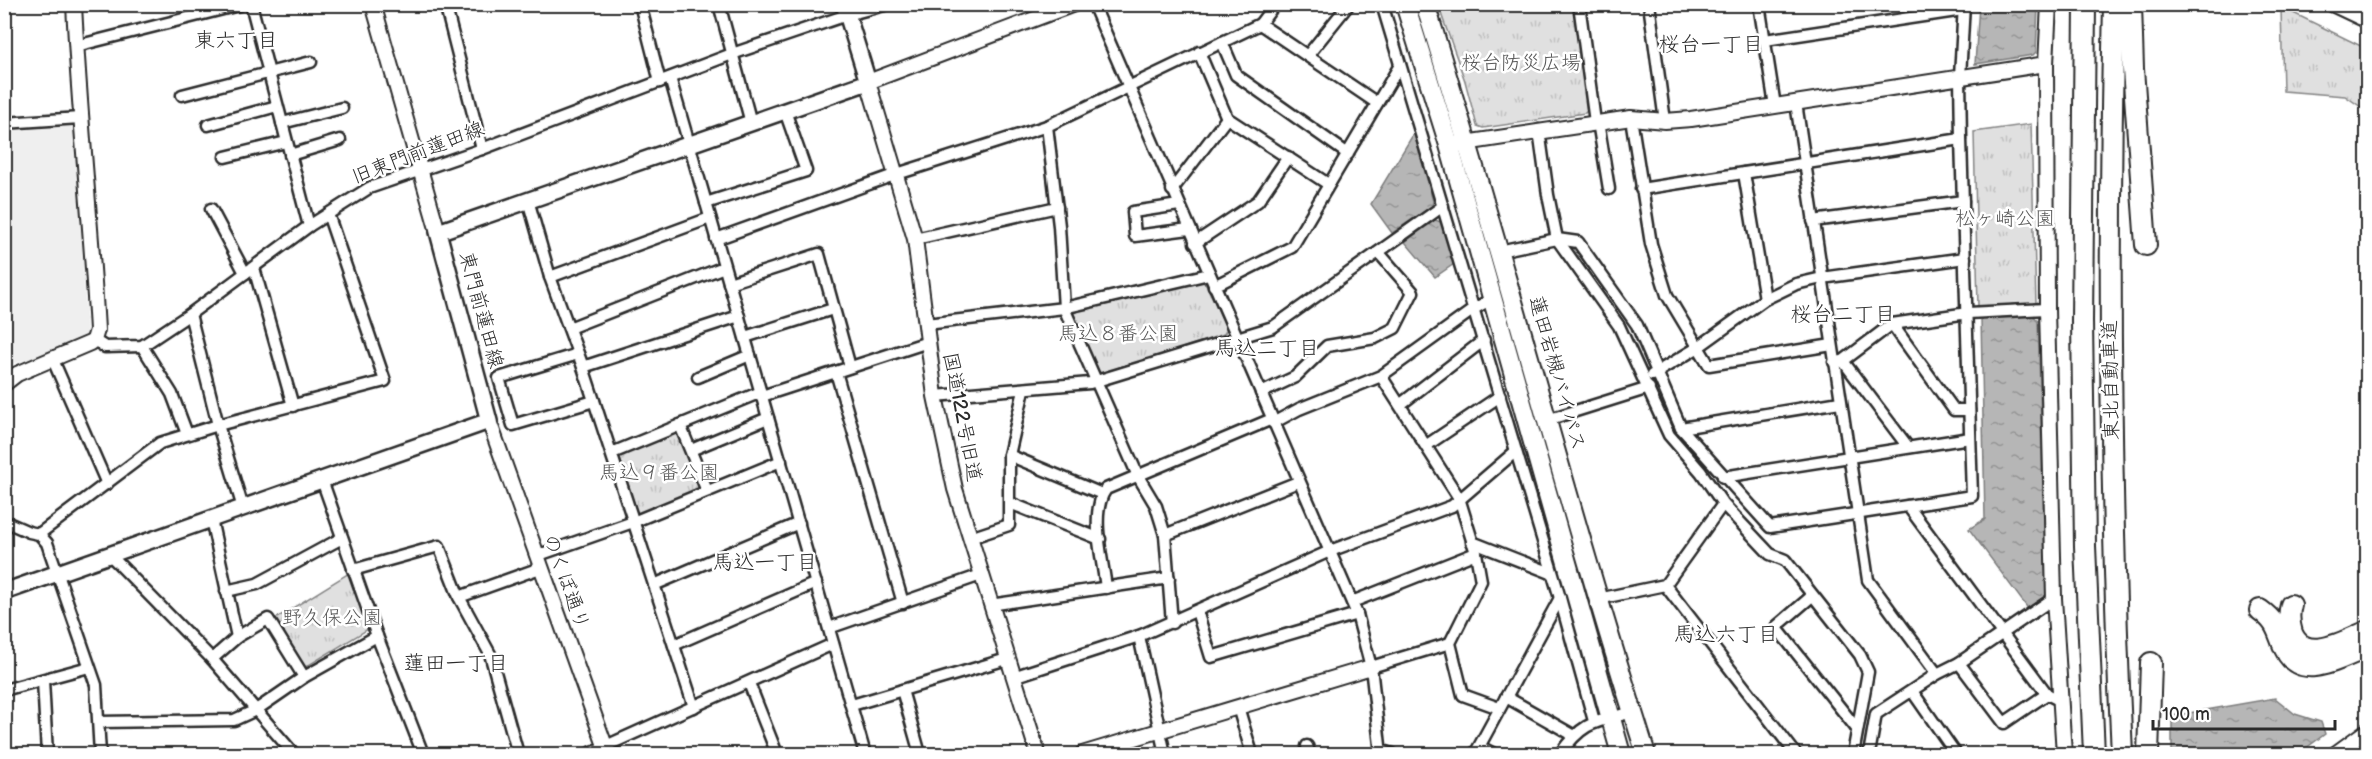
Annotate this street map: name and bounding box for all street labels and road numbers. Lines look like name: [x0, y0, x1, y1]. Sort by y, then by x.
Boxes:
street label: 旧東門前蓮田線: [348, 117, 488, 189]
street label: 東門前蓮田線: [454, 249, 508, 371]
street label: 蓮田岩槻バイパス: [1523, 293, 1591, 453]
street label: 東北自動車道: [2098, 320, 2124, 440]
street label: 国道122号旧道: [938, 350, 986, 484]
street label: のくぼ通り: [538, 531, 594, 633]

